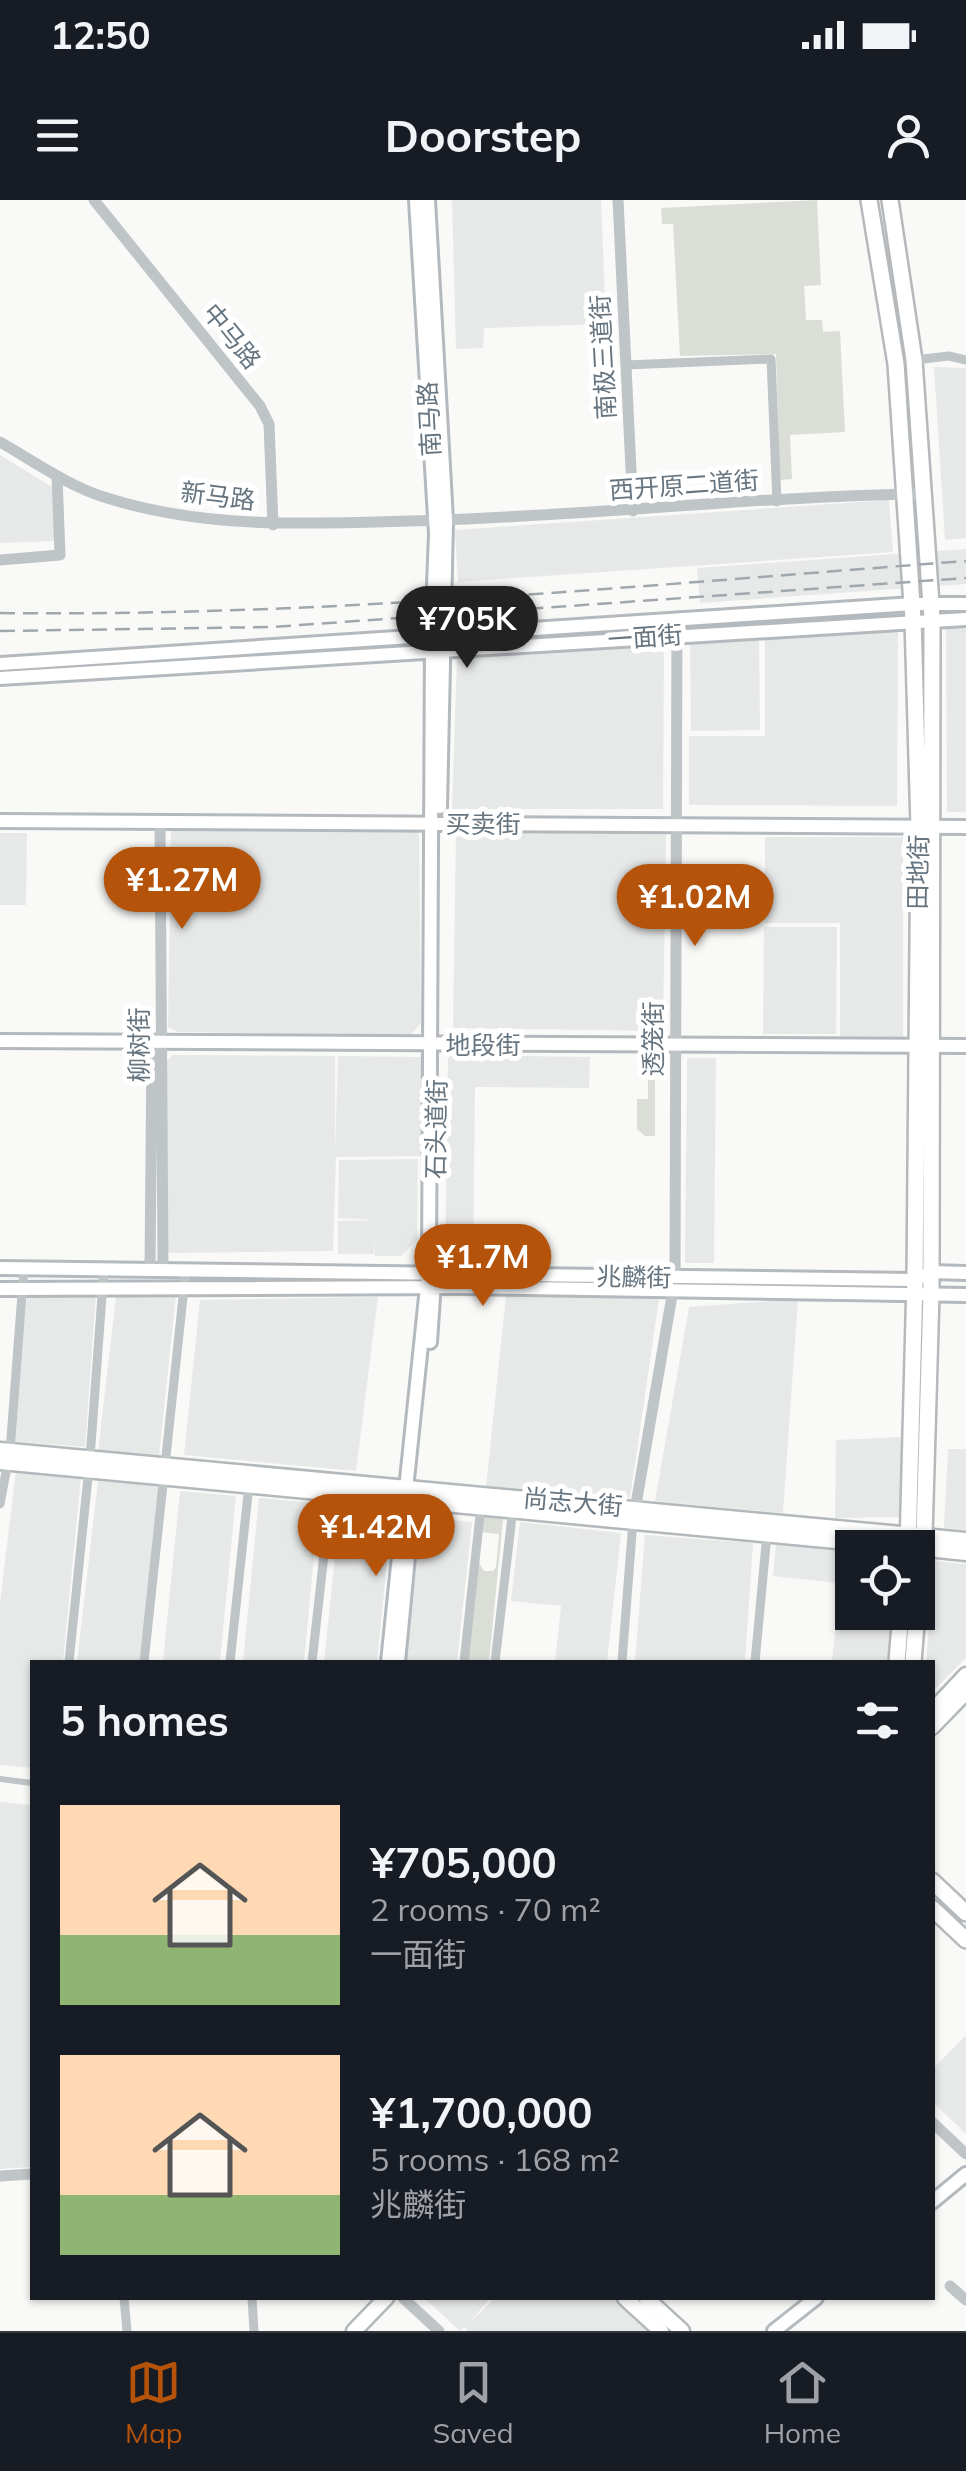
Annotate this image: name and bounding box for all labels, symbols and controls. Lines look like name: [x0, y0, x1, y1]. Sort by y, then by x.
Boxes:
text: 12:50: [50, 11, 151, 59]
text: Doorstep: [385, 107, 581, 163]
icon: menu: [30, 108, 85, 163]
icon: person: [881, 108, 936, 163]
street label: 南极三道街: [584, 294, 621, 420]
street label: 中马路: [197, 297, 268, 375]
street label: 南马路: [411, 381, 446, 457]
street label: 西开原二道街: [608, 464, 760, 505]
street label: 新马路: [179, 476, 257, 515]
pin: ¥705K: [397, 586, 537, 671]
text: ¥705K: [418, 598, 516, 638]
street label: 一面街: [606, 618, 683, 655]
street label: 买卖街: [445, 808, 521, 839]
street label: 田地街: [901, 834, 934, 910]
pin: ¥1.27M: [101, 847, 263, 932]
text: ¥1.27M: [126, 859, 238, 899]
pin: ¥1.02M: [614, 864, 776, 949]
text: ¥1.02M: [639, 876, 751, 916]
street label: 透笼街: [637, 1001, 668, 1077]
street label: 柳树街: [123, 1007, 154, 1083]
street label: 地段街: [445, 1029, 521, 1060]
street label: 石头道街: [419, 1079, 452, 1179]
pin: ¥1.7M: [413, 1224, 553, 1309]
text: ¥1.7M: [436, 1236, 530, 1276]
street label: 兆麟街: [596, 1260, 672, 1293]
street label: 尚志大街: [522, 1482, 624, 1521]
pin: ¥1.42M: [295, 1494, 457, 1579]
text: ¥1.42M: [320, 1506, 432, 1546]
map controls: [835, 1530, 935, 1630]
button: locate: [835, 1530, 935, 1630]
icon: filters: [850, 1693, 905, 1748]
text: 5 homes: [60, 1694, 229, 1747]
text: ¥705,000: [370, 1836, 557, 1889]
icon: home: [140, 1845, 260, 1965]
text: 2 rooms · 70 m²: [370, 1889, 601, 1929]
text: 一面街: [370, 1934, 466, 1974]
text: ¥1,700,000: [370, 2086, 592, 2139]
icon: home: [140, 2095, 260, 2215]
text: 5 rooms · 168 m²: [370, 2139, 620, 2179]
text: 兆麟街: [370, 2184, 466, 2224]
tab: Map: [125, 2355, 183, 2450]
tab: Saved: [433, 2355, 514, 2450]
tab: Home: [764, 2355, 841, 2450]

